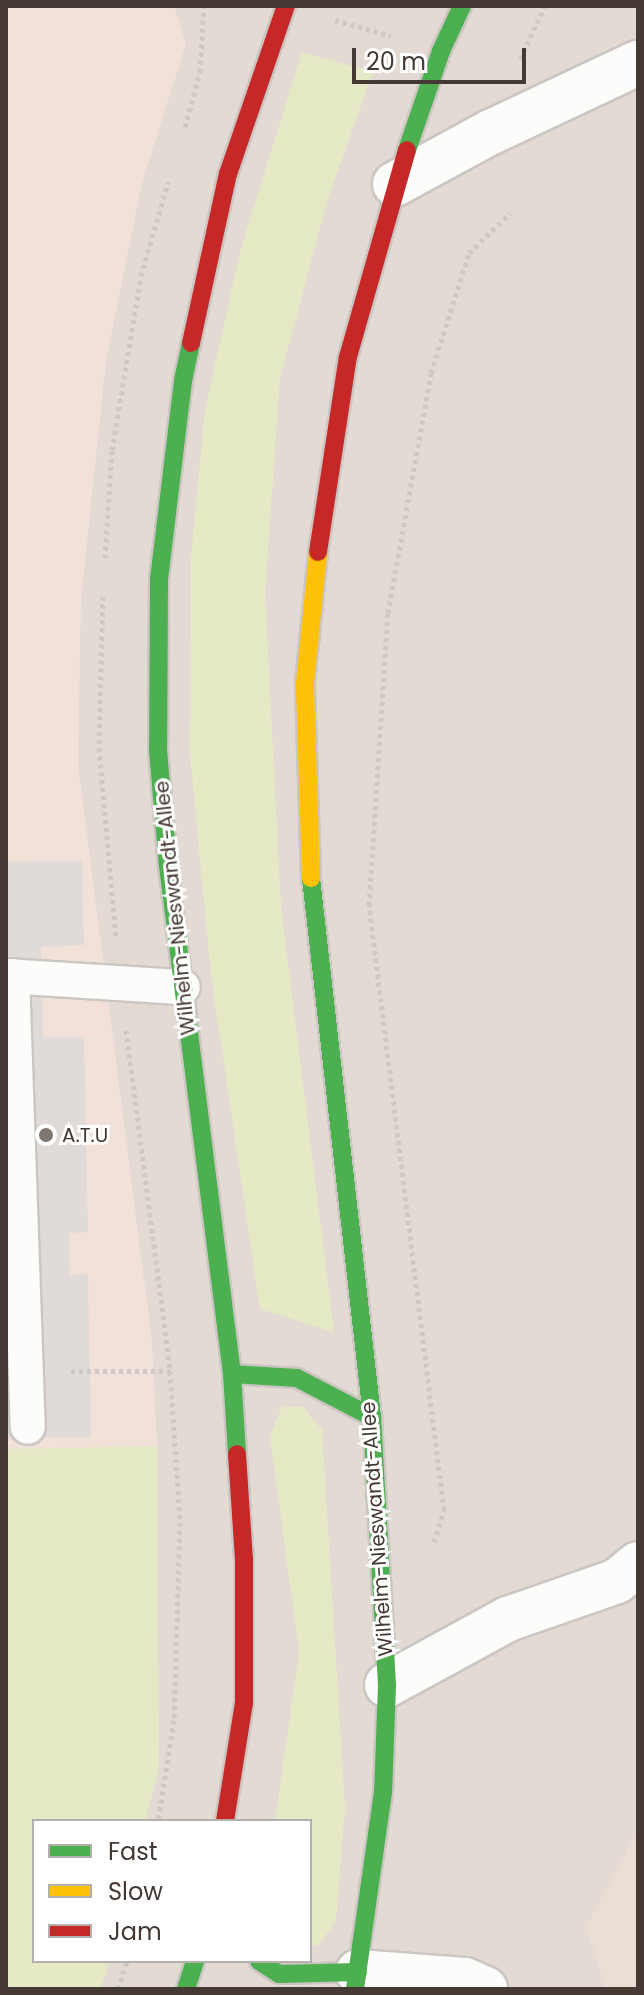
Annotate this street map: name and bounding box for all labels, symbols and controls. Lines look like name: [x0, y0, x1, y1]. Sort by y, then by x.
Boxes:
scale bar: [356, 32, 530, 82]
text: 20 m: [366, 45, 426, 78]
street label: Wilhelm-Nieswandt-Allee: [150, 780, 200, 1036]
place label: A.T.U: [62, 1123, 108, 1147]
marker: A.T.U: [37, 1126, 55, 1144]
street label: Wilhelm-Nieswandt-Allee: [356, 1401, 398, 1657]
legend: [32, 1819, 312, 1963]
text: Fast: [108, 1835, 158, 1868]
text: Slow: [108, 1875, 163, 1908]
text: Jam: [108, 1915, 162, 1948]

